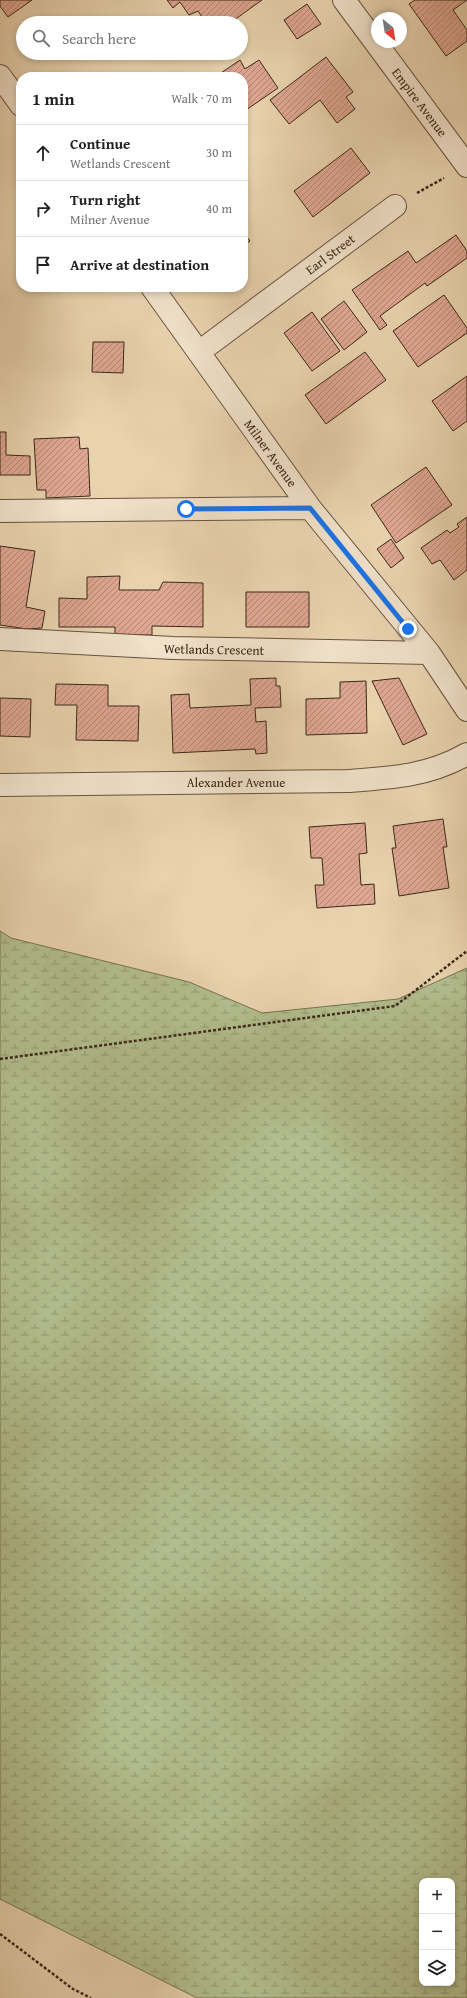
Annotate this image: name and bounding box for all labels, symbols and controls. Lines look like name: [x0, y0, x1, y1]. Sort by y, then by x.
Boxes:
north arrow: [371, 12, 407, 48]
search box: [16, 16, 248, 60]
icon: search: [30, 27, 52, 49]
text: Search here: [62, 28, 136, 49]
street label: Empire Avenue: [387, 64, 452, 141]
text: 1 min: [32, 86, 74, 111]
text: Walk · 70 m: [171, 89, 232, 108]
text: Continue: [70, 133, 131, 154]
icon: ahead: [32, 142, 54, 164]
text: 30 m: [206, 143, 232, 162]
text: Wetlands Crescent: [70, 154, 171, 173]
text: Turn right: [70, 189, 141, 210]
icon: right: [32, 198, 54, 220]
text: 40 m: [206, 199, 232, 218]
text: Milner Avenue: [70, 210, 150, 229]
street label: Earl Street: [302, 229, 359, 279]
icon: arrive: [32, 254, 54, 276]
text: Arrive at destination: [70, 254, 209, 275]
street label: Milner Avenue: [240, 416, 302, 491]
route start: [177, 500, 195, 518]
route end: [399, 620, 417, 638]
street label: Wetlands Crescent: [164, 639, 265, 660]
street label: Alexander Avenue: [187, 773, 285, 792]
map controls: [419, 1878, 455, 1986]
button: +: [419, 1878, 455, 1914]
button: −: [419, 1914, 455, 1950]
button: layers: [419, 1950, 455, 1986]

